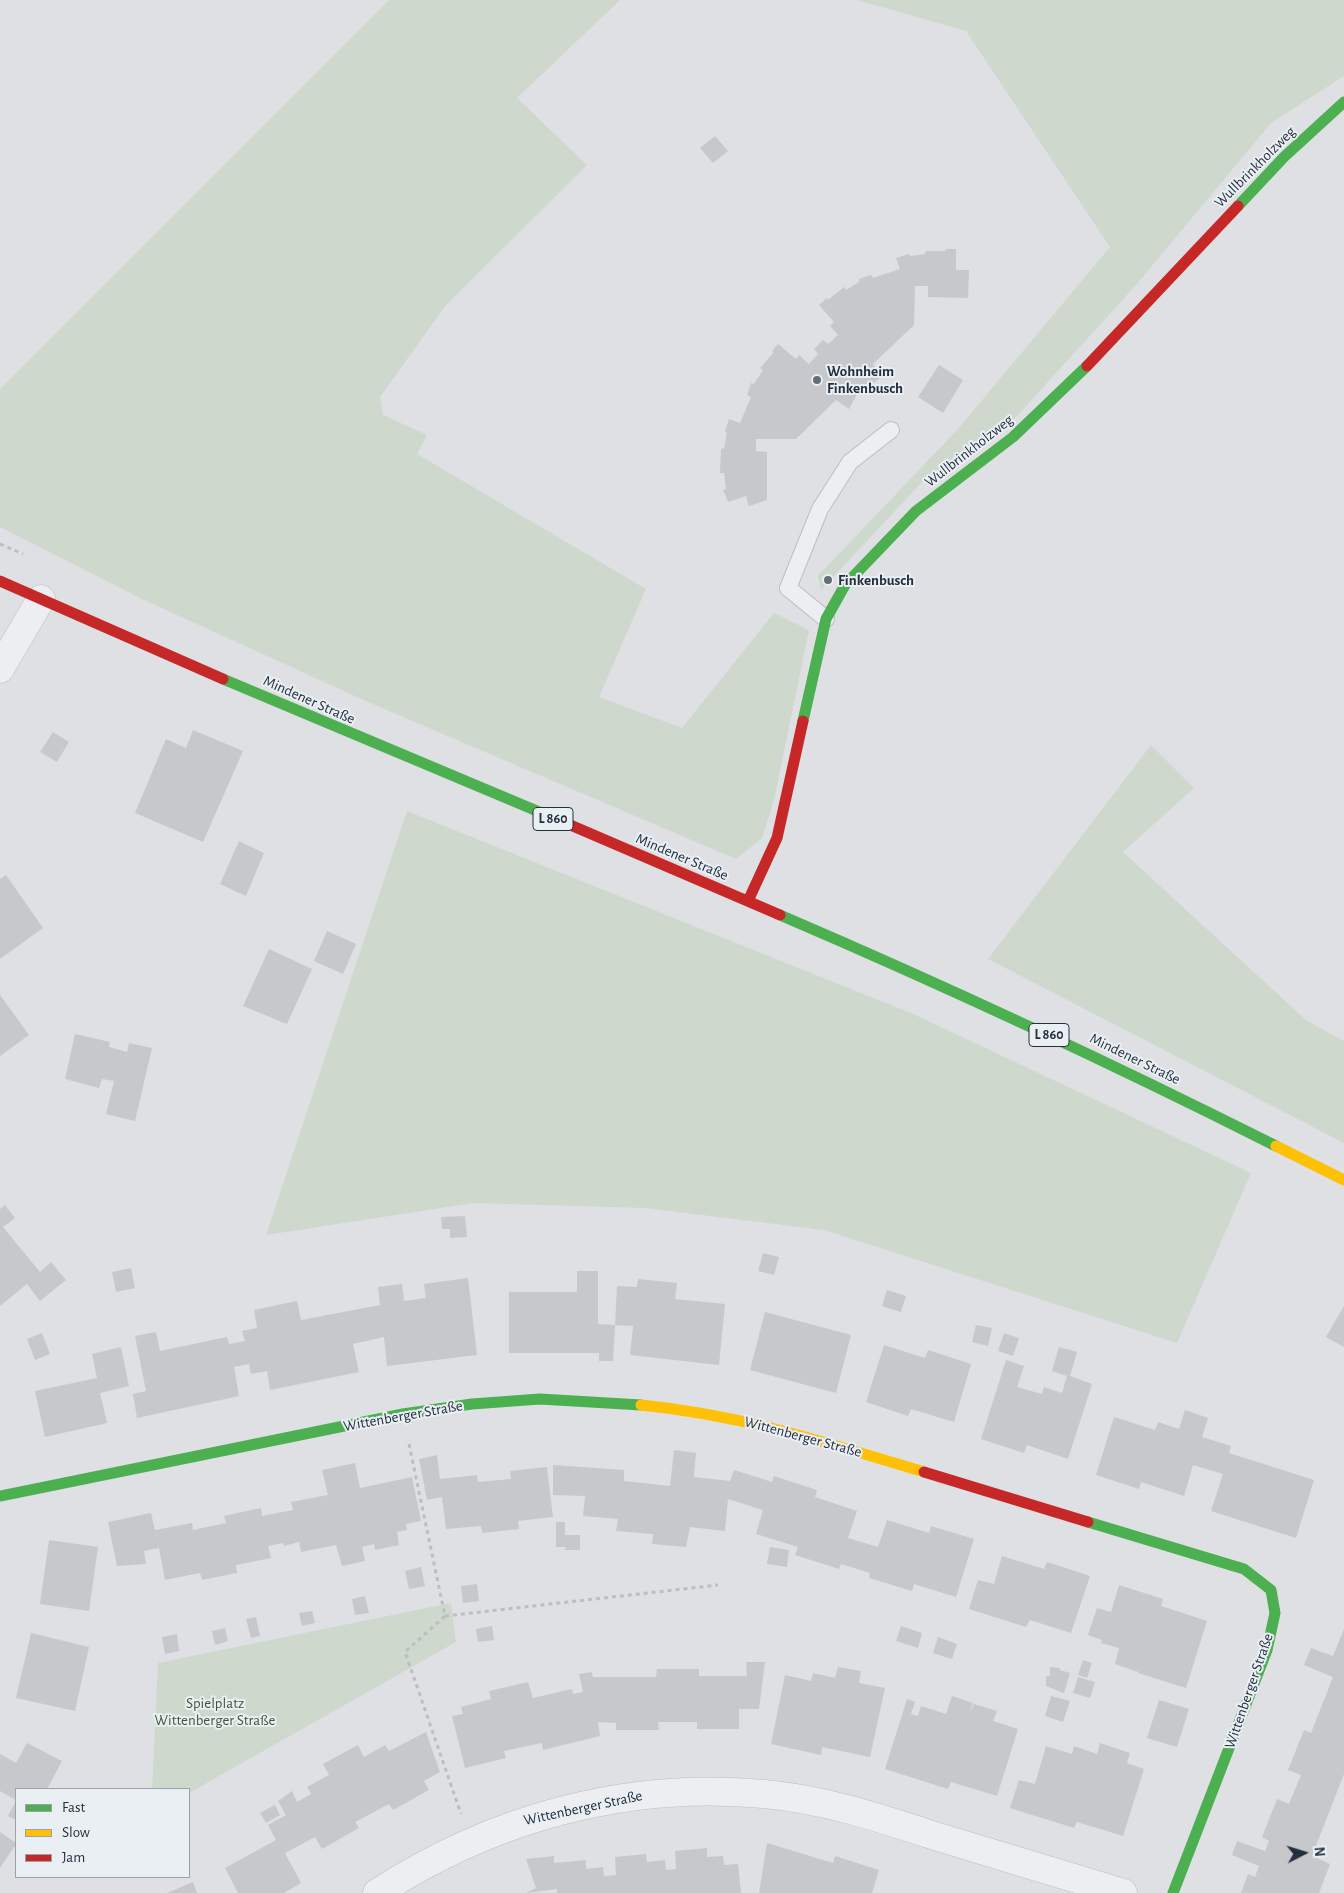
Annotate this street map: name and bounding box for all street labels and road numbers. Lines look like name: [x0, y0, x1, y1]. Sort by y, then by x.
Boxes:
street label: Wullbrinkholzweg: [1211, 123, 1299, 211]
street label: Wullbrinkholzweg: [921, 411, 1017, 491]
street label: Mindener Straße: [260, 672, 358, 728]
road number: L 860: [533, 808, 573, 831]
street label: Mindener Straße: [633, 829, 731, 885]
road number: L 860: [1029, 1024, 1069, 1046]
street label: Mindener Straße: [1087, 1029, 1183, 1089]
street label: Wittenberger Straße: [342, 1397, 464, 1435]
street label: Wittenberger Straße: [742, 1413, 864, 1461]
street label: Wittenberger Straße: [1221, 1631, 1277, 1751]
street label: Wittenberger Straße: [522, 1787, 644, 1829]

